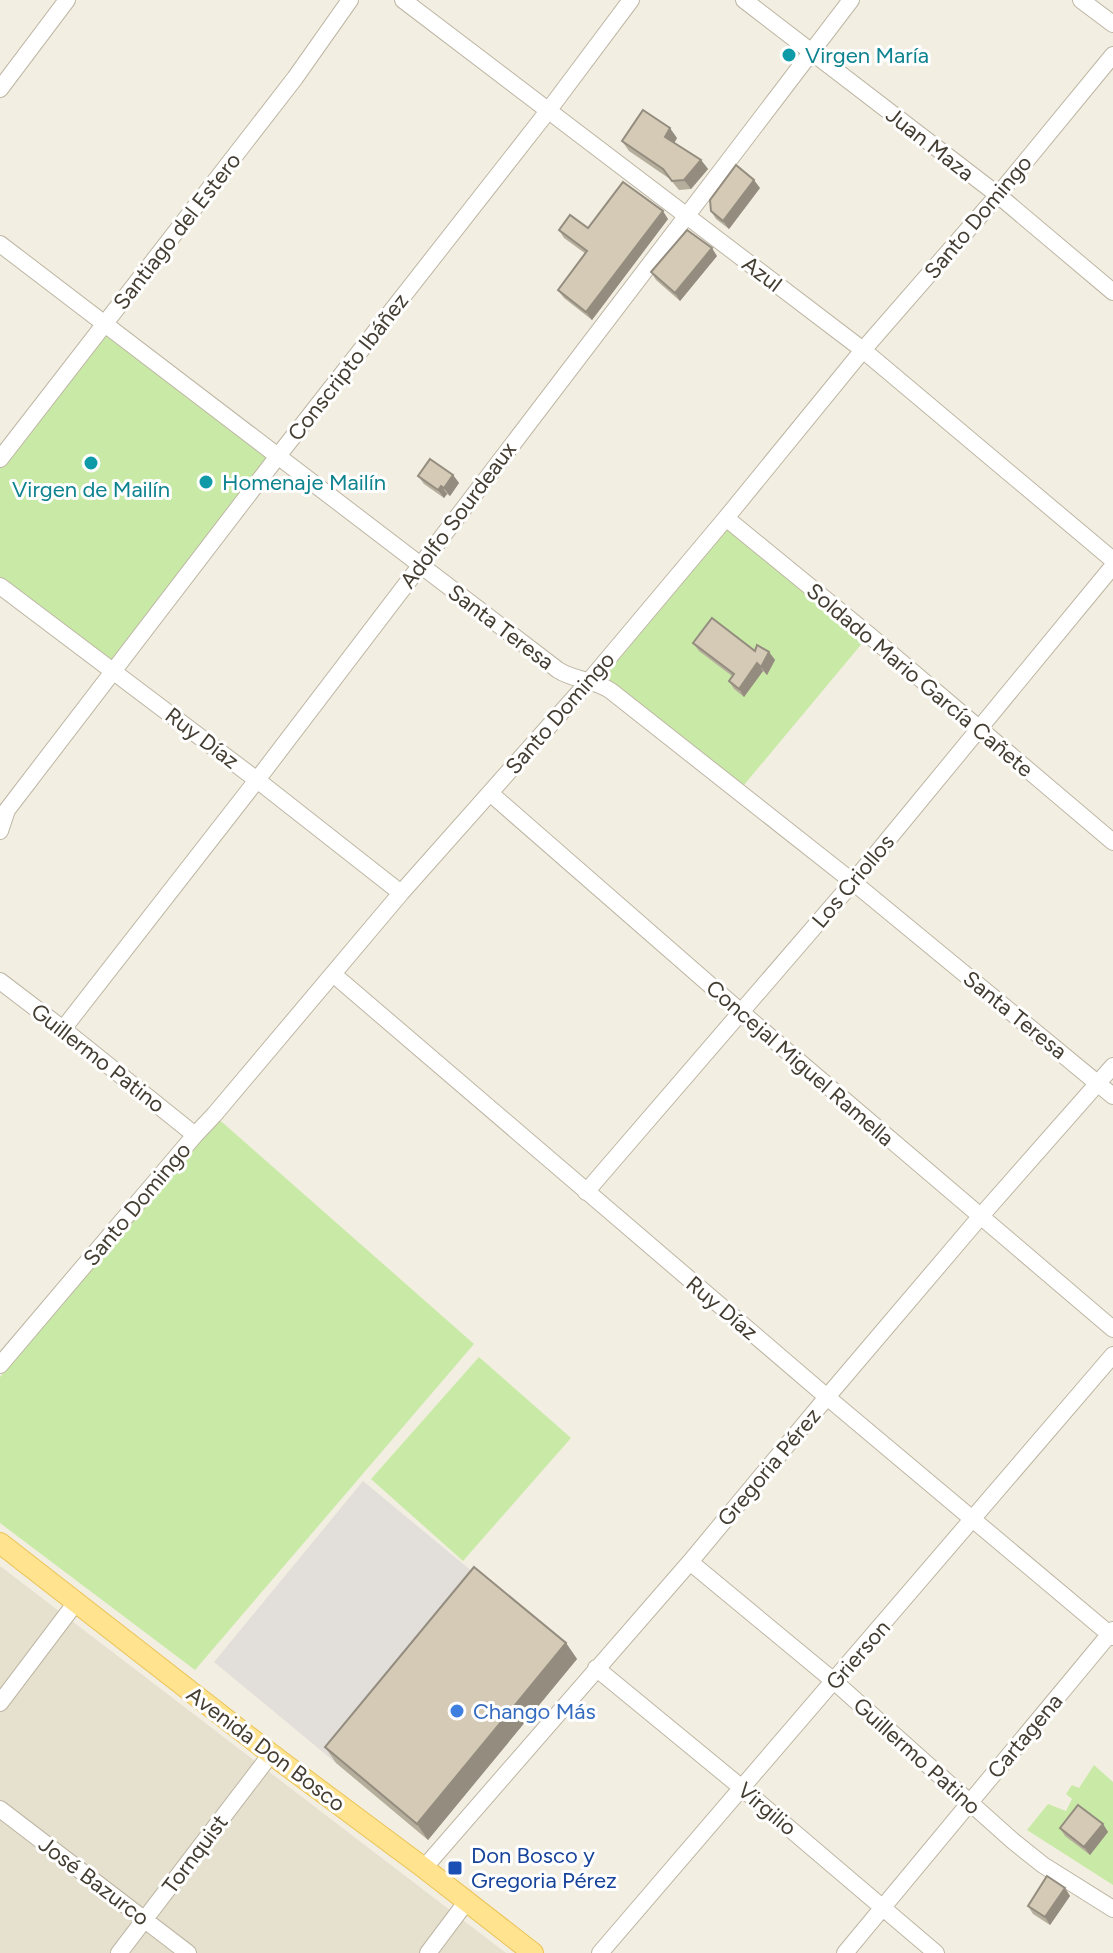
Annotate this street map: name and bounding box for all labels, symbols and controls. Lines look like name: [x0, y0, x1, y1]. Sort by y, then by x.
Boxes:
place label: Virgen María: [805, 42, 929, 69]
marker: Virgen María: [780, 46, 798, 64]
street label: Juan Maza: [881, 101, 979, 187]
street label: Santiago del Estero: [107, 147, 247, 315]
street label: Santo Domingo: [918, 150, 1038, 284]
street label: Azul: [737, 250, 787, 298]
street label: Conscripto Ibáñez: [282, 288, 414, 446]
street label: Adolfo Sourdeaux: [394, 436, 522, 594]
marker: Virgen de Mailín: [82, 454, 100, 472]
place label: Homenaje Mailín: [222, 469, 386, 496]
marker: Homenaje Mailín: [197, 473, 215, 491]
place label: Virgen de Mailín: [12, 476, 170, 503]
street label: Soldado Mario García Cañete: [801, 577, 1039, 783]
street label: Santa Teresa: [443, 578, 559, 676]
street label: Santo Domingo: [500, 646, 620, 780]
street label: Ruy Díaz: [160, 702, 244, 774]
street label: Los Criollos: [806, 829, 900, 933]
street label: Santa Teresa: [958, 965, 1072, 1065]
street label: Concejal Miguel Ramella: [701, 974, 899, 1152]
street label: Guillermo Patino: [26, 997, 170, 1119]
street label: Santo Domingo: [77, 1137, 197, 1271]
street label: Ruy Díaz: [681, 1270, 763, 1346]
street label: Gregoria Pérez: [712, 1402, 826, 1532]
street label: Grierson: [820, 1614, 896, 1696]
street label: Avenida Don Bosco: [181, 1681, 351, 1817]
street label: Cartagena: [982, 1688, 1068, 1784]
street label: Guillermo Patino: [848, 1692, 986, 1820]
place label: Chango Más: [473, 1698, 596, 1725]
marker: Chango Más: [448, 1702, 466, 1720]
street label: Virgilio: [732, 1777, 802, 1841]
street label: Tornquist: [157, 1809, 233, 1899]
street label: José Bazurco: [33, 1831, 155, 1931]
place label: Don Bosco y Gregoria Pérez: [471, 1842, 617, 1894]
marker: Don Bosco y Gregoria Pérez: [446, 1859, 464, 1877]

